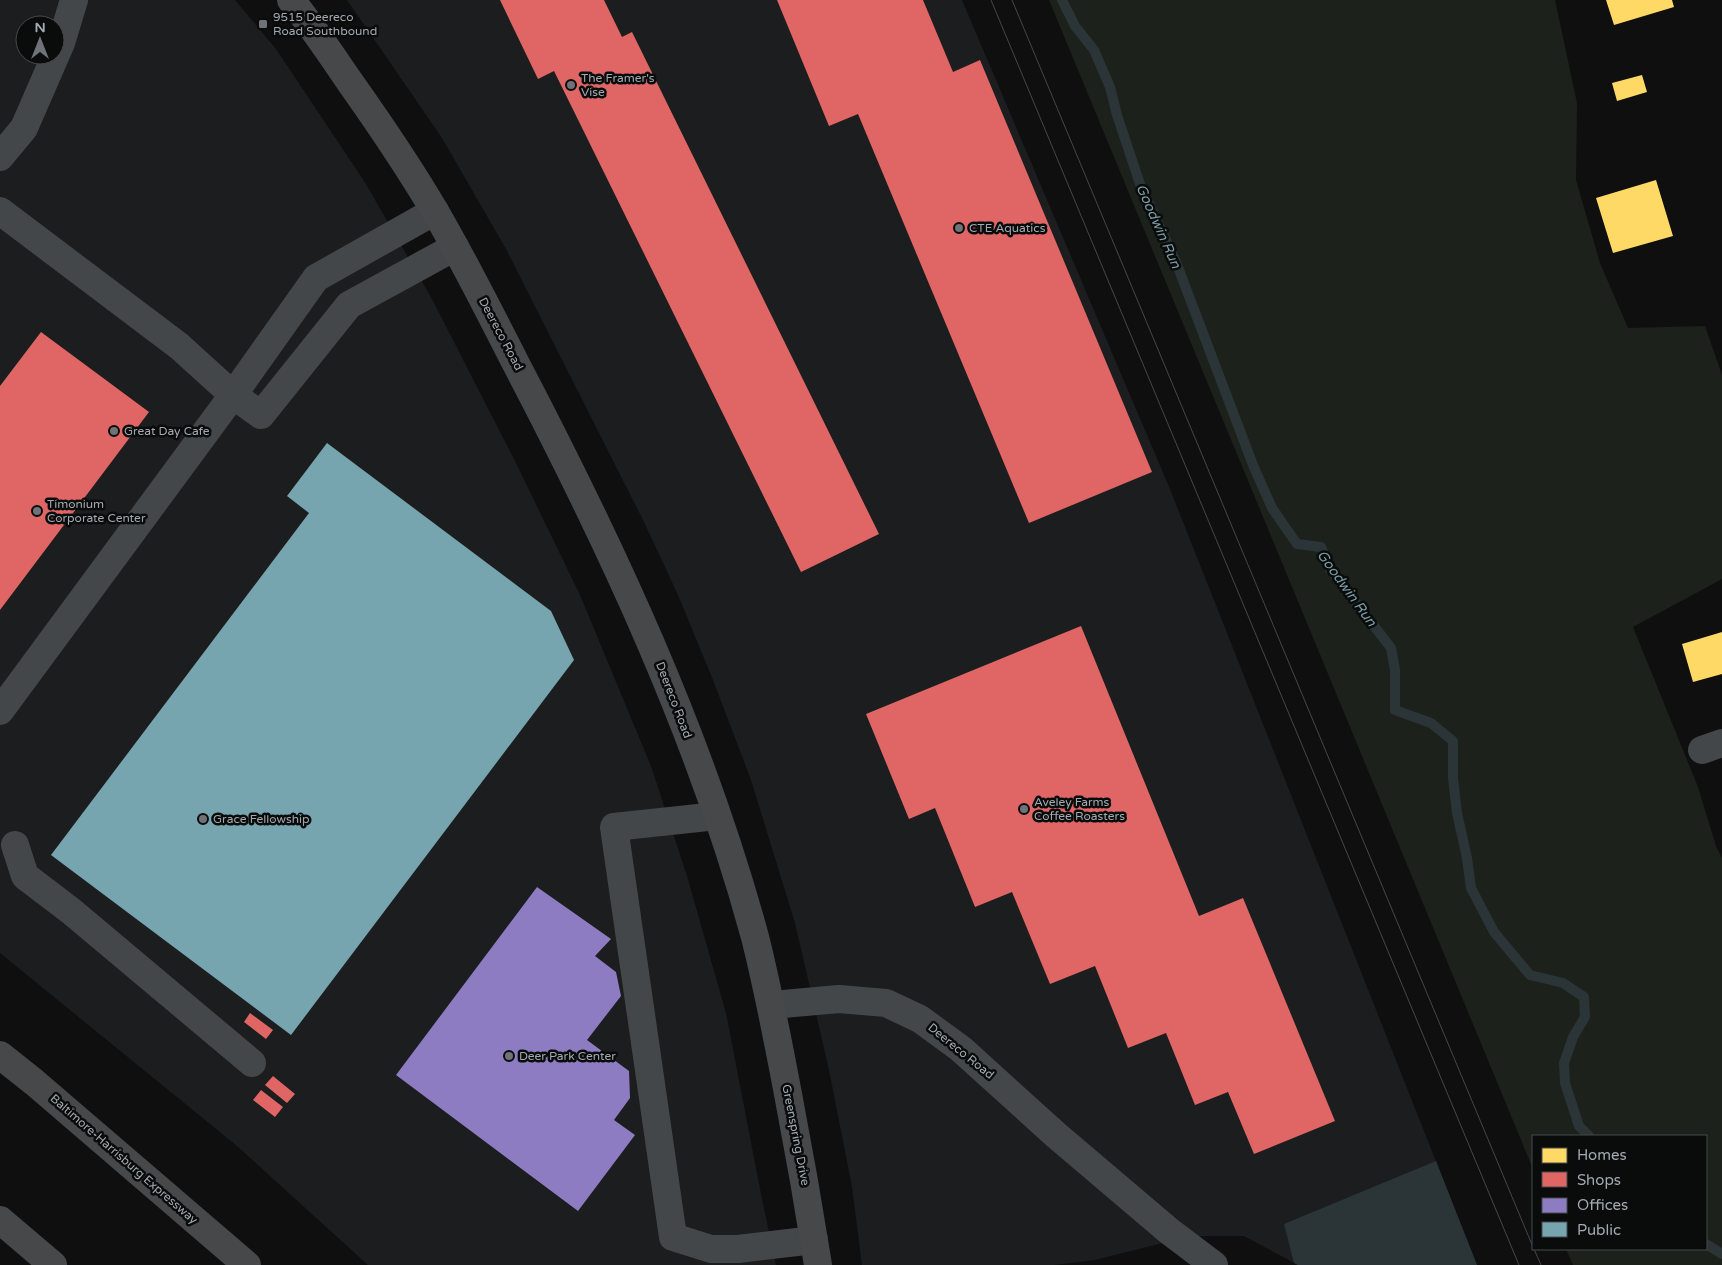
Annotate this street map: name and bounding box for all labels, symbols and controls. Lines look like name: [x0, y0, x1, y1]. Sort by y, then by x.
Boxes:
place label: 9515 Deereco Road Southbound: [273, 10, 377, 38]
north arrow: [15, 15, 65, 65]
marker: 9515 Deereco Road Southbound: [257, 18, 269, 30]
text: N: [34, 19, 46, 36]
place label: The Framer's Vise: [581, 71, 655, 99]
marker: The Framer's Vise: [565, 79, 577, 91]
water label: Goodwin Run: [1132, 182, 1185, 271]
place label: CTE Aquatics: [969, 221, 1046, 235]
marker: CTE Aquatics: [953, 222, 965, 234]
street label: Deereco Road: [476, 295, 526, 373]
place label: Great Day Cafe: [124, 424, 210, 438]
marker: Great Day Cafe: [108, 425, 120, 437]
place label: Timonium Corporate Center: [47, 497, 146, 525]
marker: Timonium Corporate Center: [31, 505, 43, 517]
water label: Goodwin Run: [1313, 547, 1380, 630]
street label: Deereco Road: [653, 660, 695, 740]
place label: Aveley Farms Coffee Roasters: [1034, 795, 1125, 823]
marker: Aveley Farms Coffee Roasters: [1018, 803, 1030, 815]
place label: Grace Fellowship: [213, 812, 310, 826]
marker: Grace Fellowship: [197, 813, 209, 825]
street label: Deereco Road: [925, 1020, 997, 1082]
place label: Deer Park Center: [519, 1049, 616, 1063]
marker: Deer Park Center: [503, 1050, 515, 1062]
street label: Greenspring Drive: [779, 1083, 813, 1187]
street label: Baltimore-Harrisburg Expressway: [47, 1091, 201, 1227]
legend: [1532, 1135, 1707, 1250]
text: Homes: [1577, 1146, 1627, 1164]
text: Shops: [1577, 1171, 1621, 1189]
text: Offices: [1577, 1196, 1628, 1214]
text: Public: [1577, 1221, 1621, 1239]

